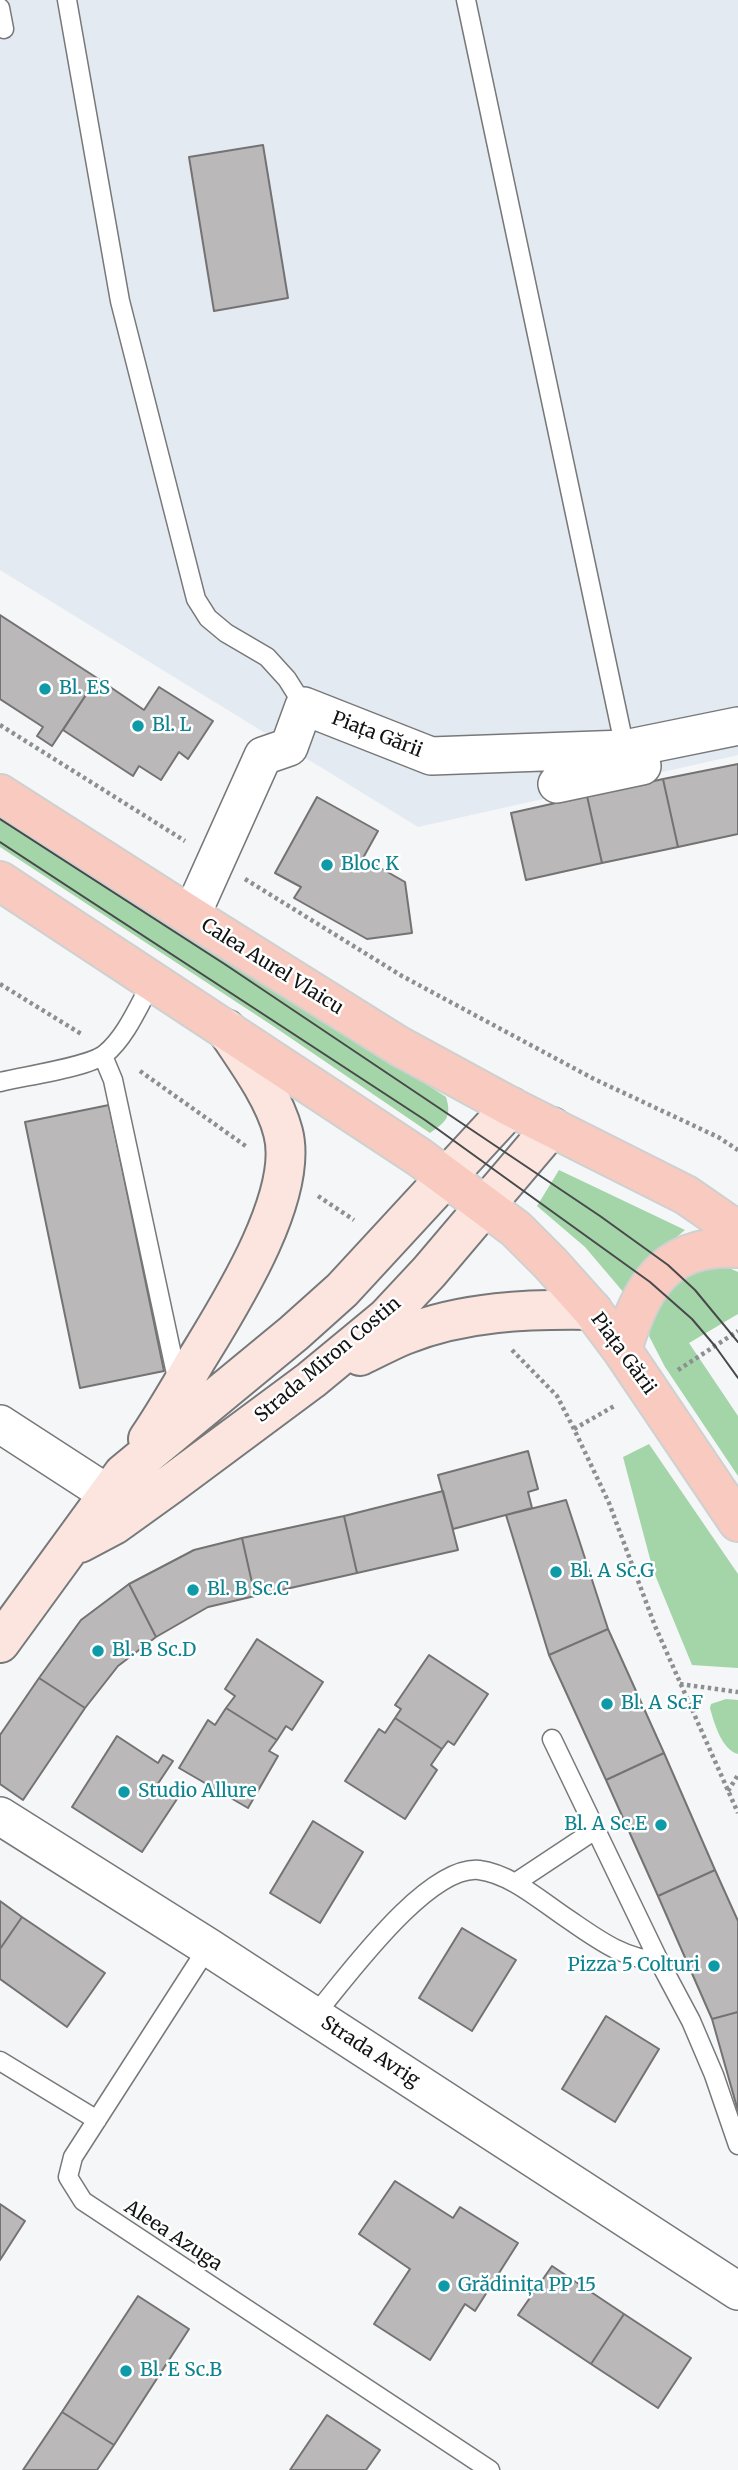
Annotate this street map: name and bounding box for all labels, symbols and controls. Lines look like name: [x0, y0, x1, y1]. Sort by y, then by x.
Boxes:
place label: Bl. ES: [59, 678, 110, 700]
marker: Bl. ES: [37, 681, 53, 697]
street label: Piața Gării: [328, 707, 426, 763]
place label: Bl. L: [152, 715, 191, 737]
marker: Bl. L: [130, 718, 146, 734]
place label: Bloc K: [341, 854, 399, 876]
marker: Bloc K: [319, 857, 335, 873]
street label: Calea Aurel Vlaicu: [197, 914, 347, 1020]
street label: Strada Miron Costin: [250, 1292, 406, 1428]
street label: Piața Gării: [586, 1309, 660, 1399]
place label: Bl. A Sc.G: [570, 1561, 654, 1583]
marker: Bl. A Sc.G: [548, 1564, 564, 1580]
place label: Bl. B Sc.C: [207, 1579, 289, 1601]
marker: Bl. B Sc.C: [185, 1582, 201, 1598]
place label: Bl. B Sc.D: [112, 1640, 196, 1662]
marker: Bl. B Sc.D: [90, 1643, 106, 1659]
place label: Bl. A Sc.F: [621, 1693, 703, 1715]
marker: Bl. A Sc.F: [599, 1696, 615, 1712]
place label: Studio Allure: [138, 1781, 257, 1803]
marker: Studio Allure: [116, 1784, 132, 1800]
place label: Bl. A Sc.E: [564, 1814, 647, 1836]
marker: Bl. A Sc.E: [653, 1817, 669, 1833]
place label: Pizza 5 Colturi: [567, 1955, 700, 1977]
marker: Pizza 5 Colturi: [706, 1958, 722, 1974]
street label: Strada Avrig: [317, 2012, 423, 2092]
street label: Aleea Azuga: [120, 2196, 226, 2276]
place label: Grădinița PP 15: [458, 2275, 596, 2297]
marker: Grădinița PP 15: [436, 2278, 452, 2294]
place label: Bl. E Sc.B: [140, 2360, 222, 2382]
marker: Bl. E Sc.B: [118, 2363, 134, 2379]

